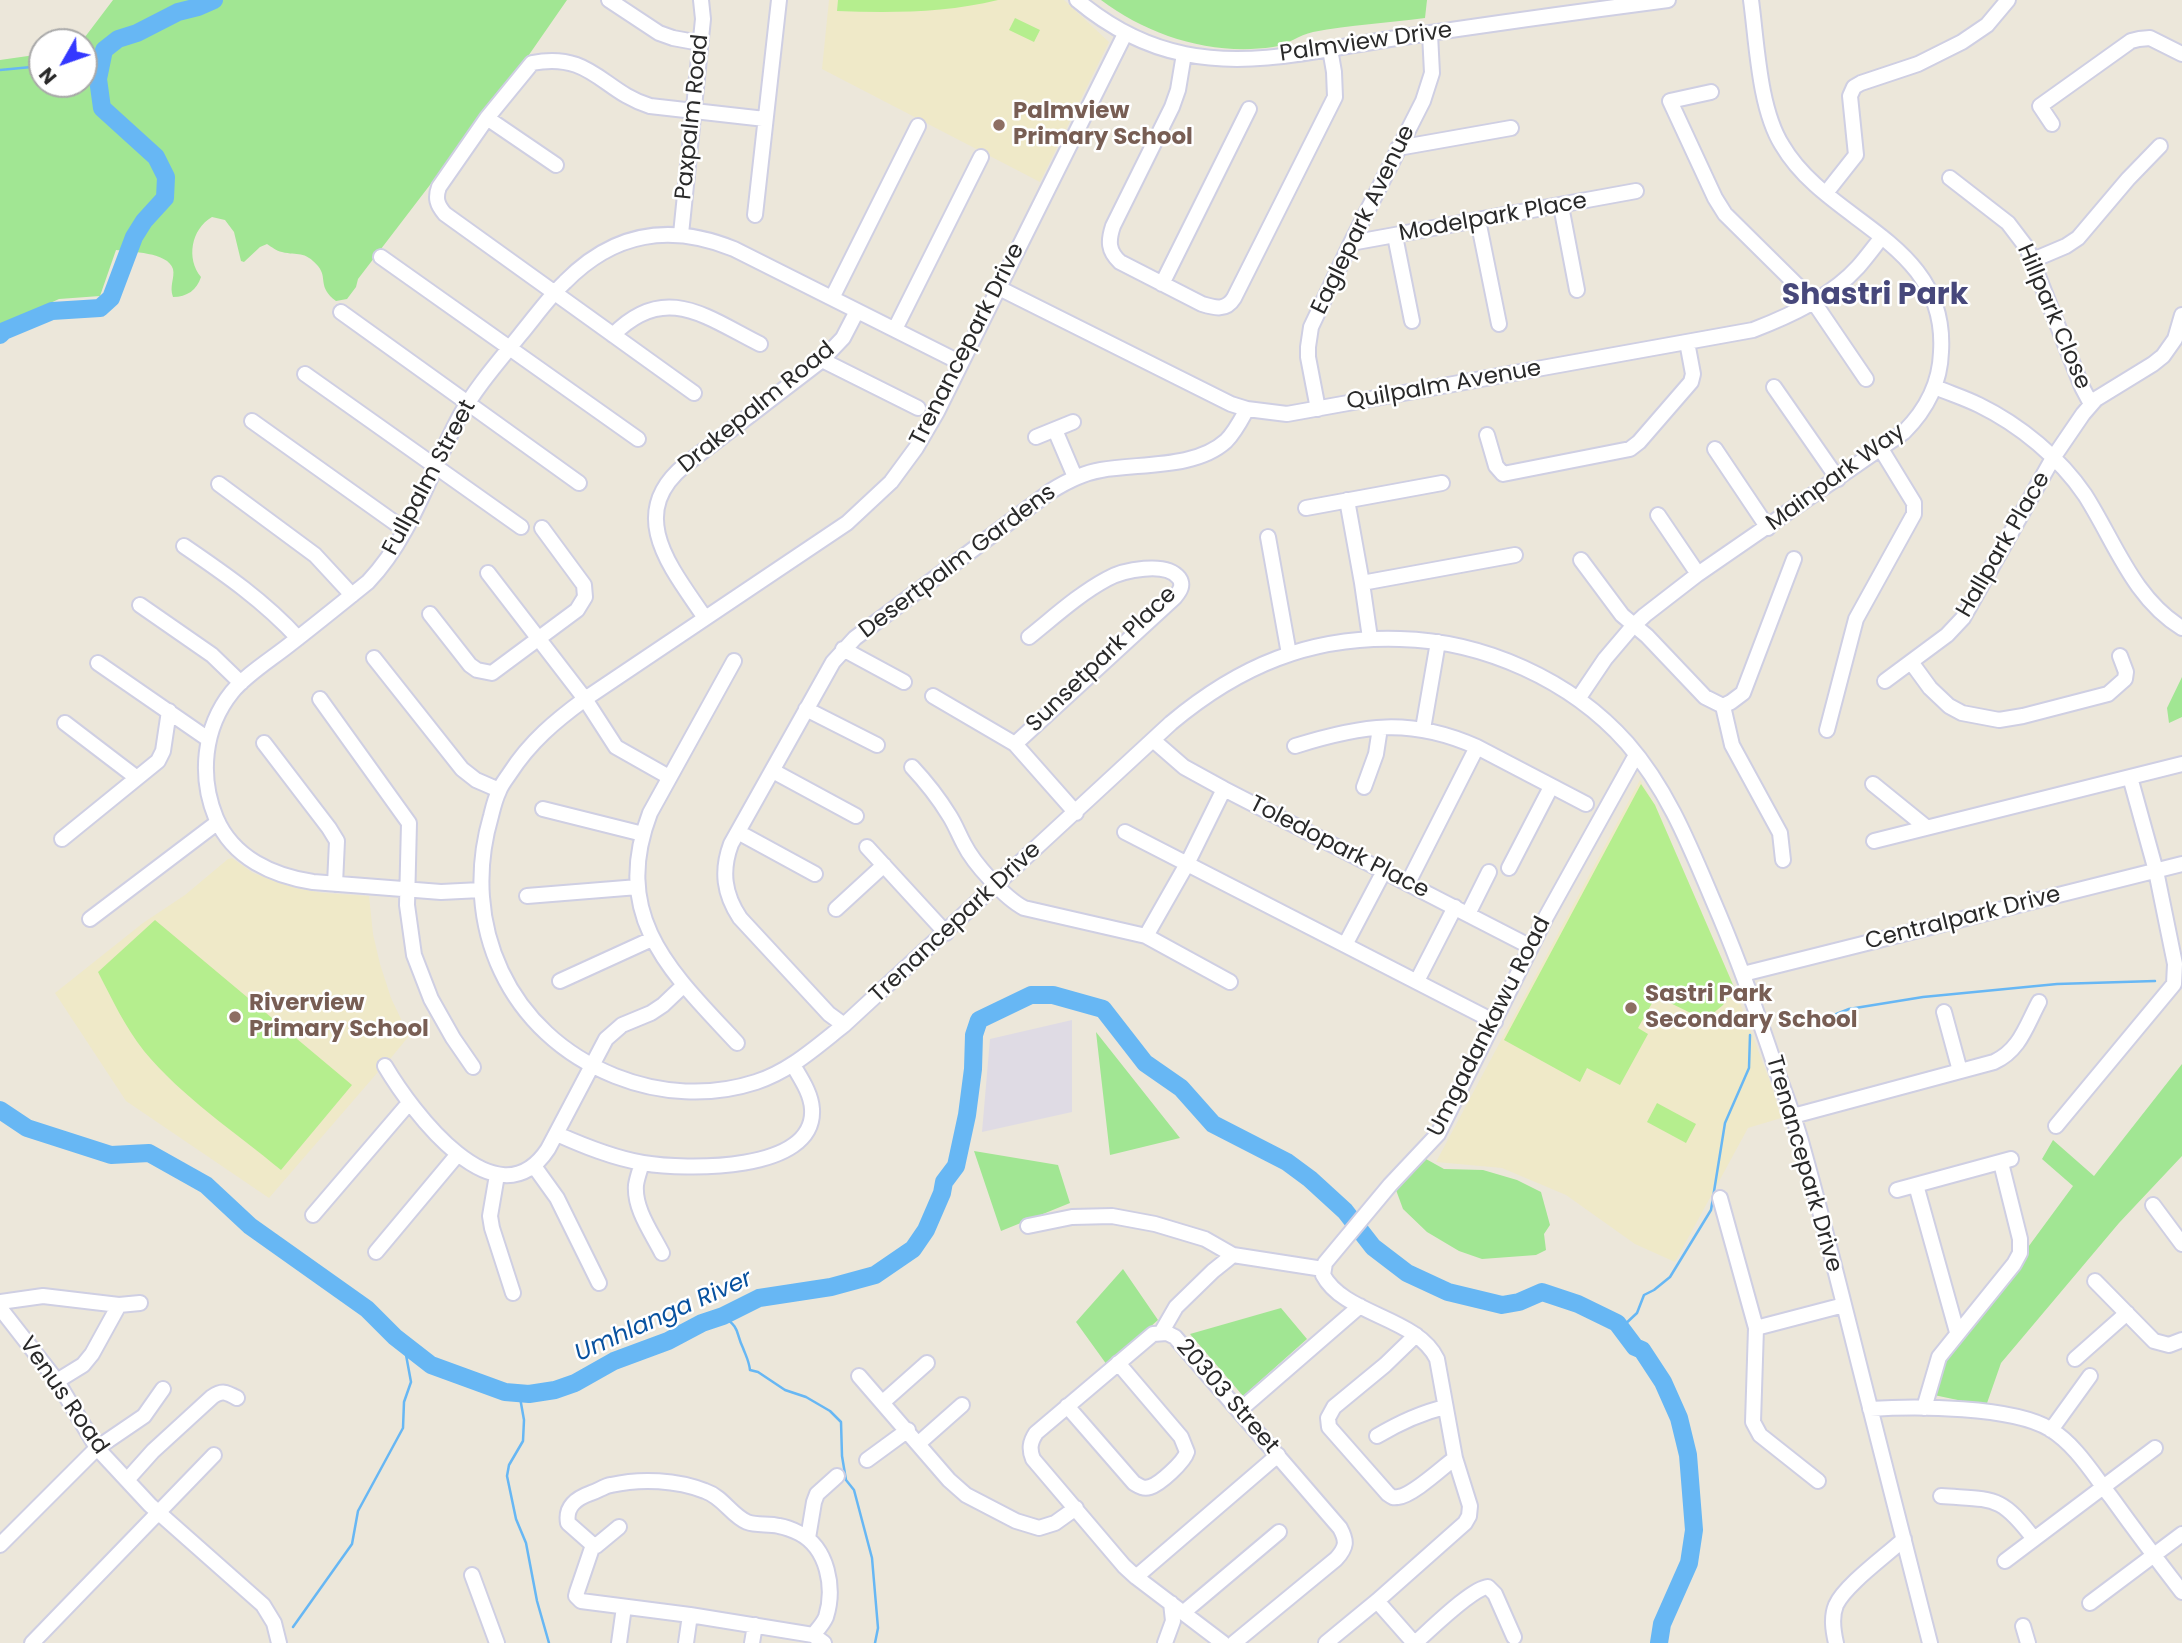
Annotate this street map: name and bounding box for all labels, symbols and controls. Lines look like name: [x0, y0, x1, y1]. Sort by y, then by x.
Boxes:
street label: Palmview Drive: [1278, 17, 1454, 69]
north arrow: [28, 28, 98, 98]
street label: Paxpalm Road: [671, 33, 715, 201]
text: N: [33, 61, 63, 90]
place label: Palmview Primary School: [1013, 98, 1193, 152]
marker: Palmview Primary School: [991, 117, 1007, 133]
street label: Eaglepark Avenue: [1306, 121, 1422, 319]
street label: Modelpark Place: [1397, 188, 1589, 248]
street label: Trenancepark Drive: [905, 239, 1031, 451]
street label: Hillpark Close: [2010, 240, 2096, 394]
district label: Shastri Park: [1782, 278, 1968, 314]
street label: Drakepalm Road: [673, 337, 841, 479]
street label: Quilpalm Avenue: [1345, 355, 1543, 417]
street label: Fullpalm Street: [378, 396, 482, 560]
street label: Mainpark Way: [1761, 419, 1911, 537]
street label: Hallpark Place: [1951, 467, 2057, 623]
street label: Desertpalm Gardens: [854, 479, 1062, 645]
street label: Sunsetpark Place: [1021, 581, 1183, 739]
street label: Toledopark Place: [1245, 791, 1433, 905]
street label: Trenancepark Drive: [865, 837, 1047, 1009]
street label: Centralpark Drive: [1863, 881, 2063, 957]
street label: Umgadankawu Road: [1423, 912, 1557, 1142]
place label: Sastri Park Secondary School: [1645, 981, 1858, 1035]
place label: Riverview Primary School: [249, 990, 429, 1044]
marker: Sastri Park Secondary School: [1623, 1000, 1639, 1016]
marker: Riverview Primary School: [227, 1009, 243, 1025]
street label: Trenancepark Drive: [1759, 1053, 1847, 1275]
water label: Umhlanga River: [571, 1265, 757, 1369]
street label: Venus Road: [12, 1332, 114, 1460]
street label: 20303 Street: [1170, 1334, 1284, 1460]

